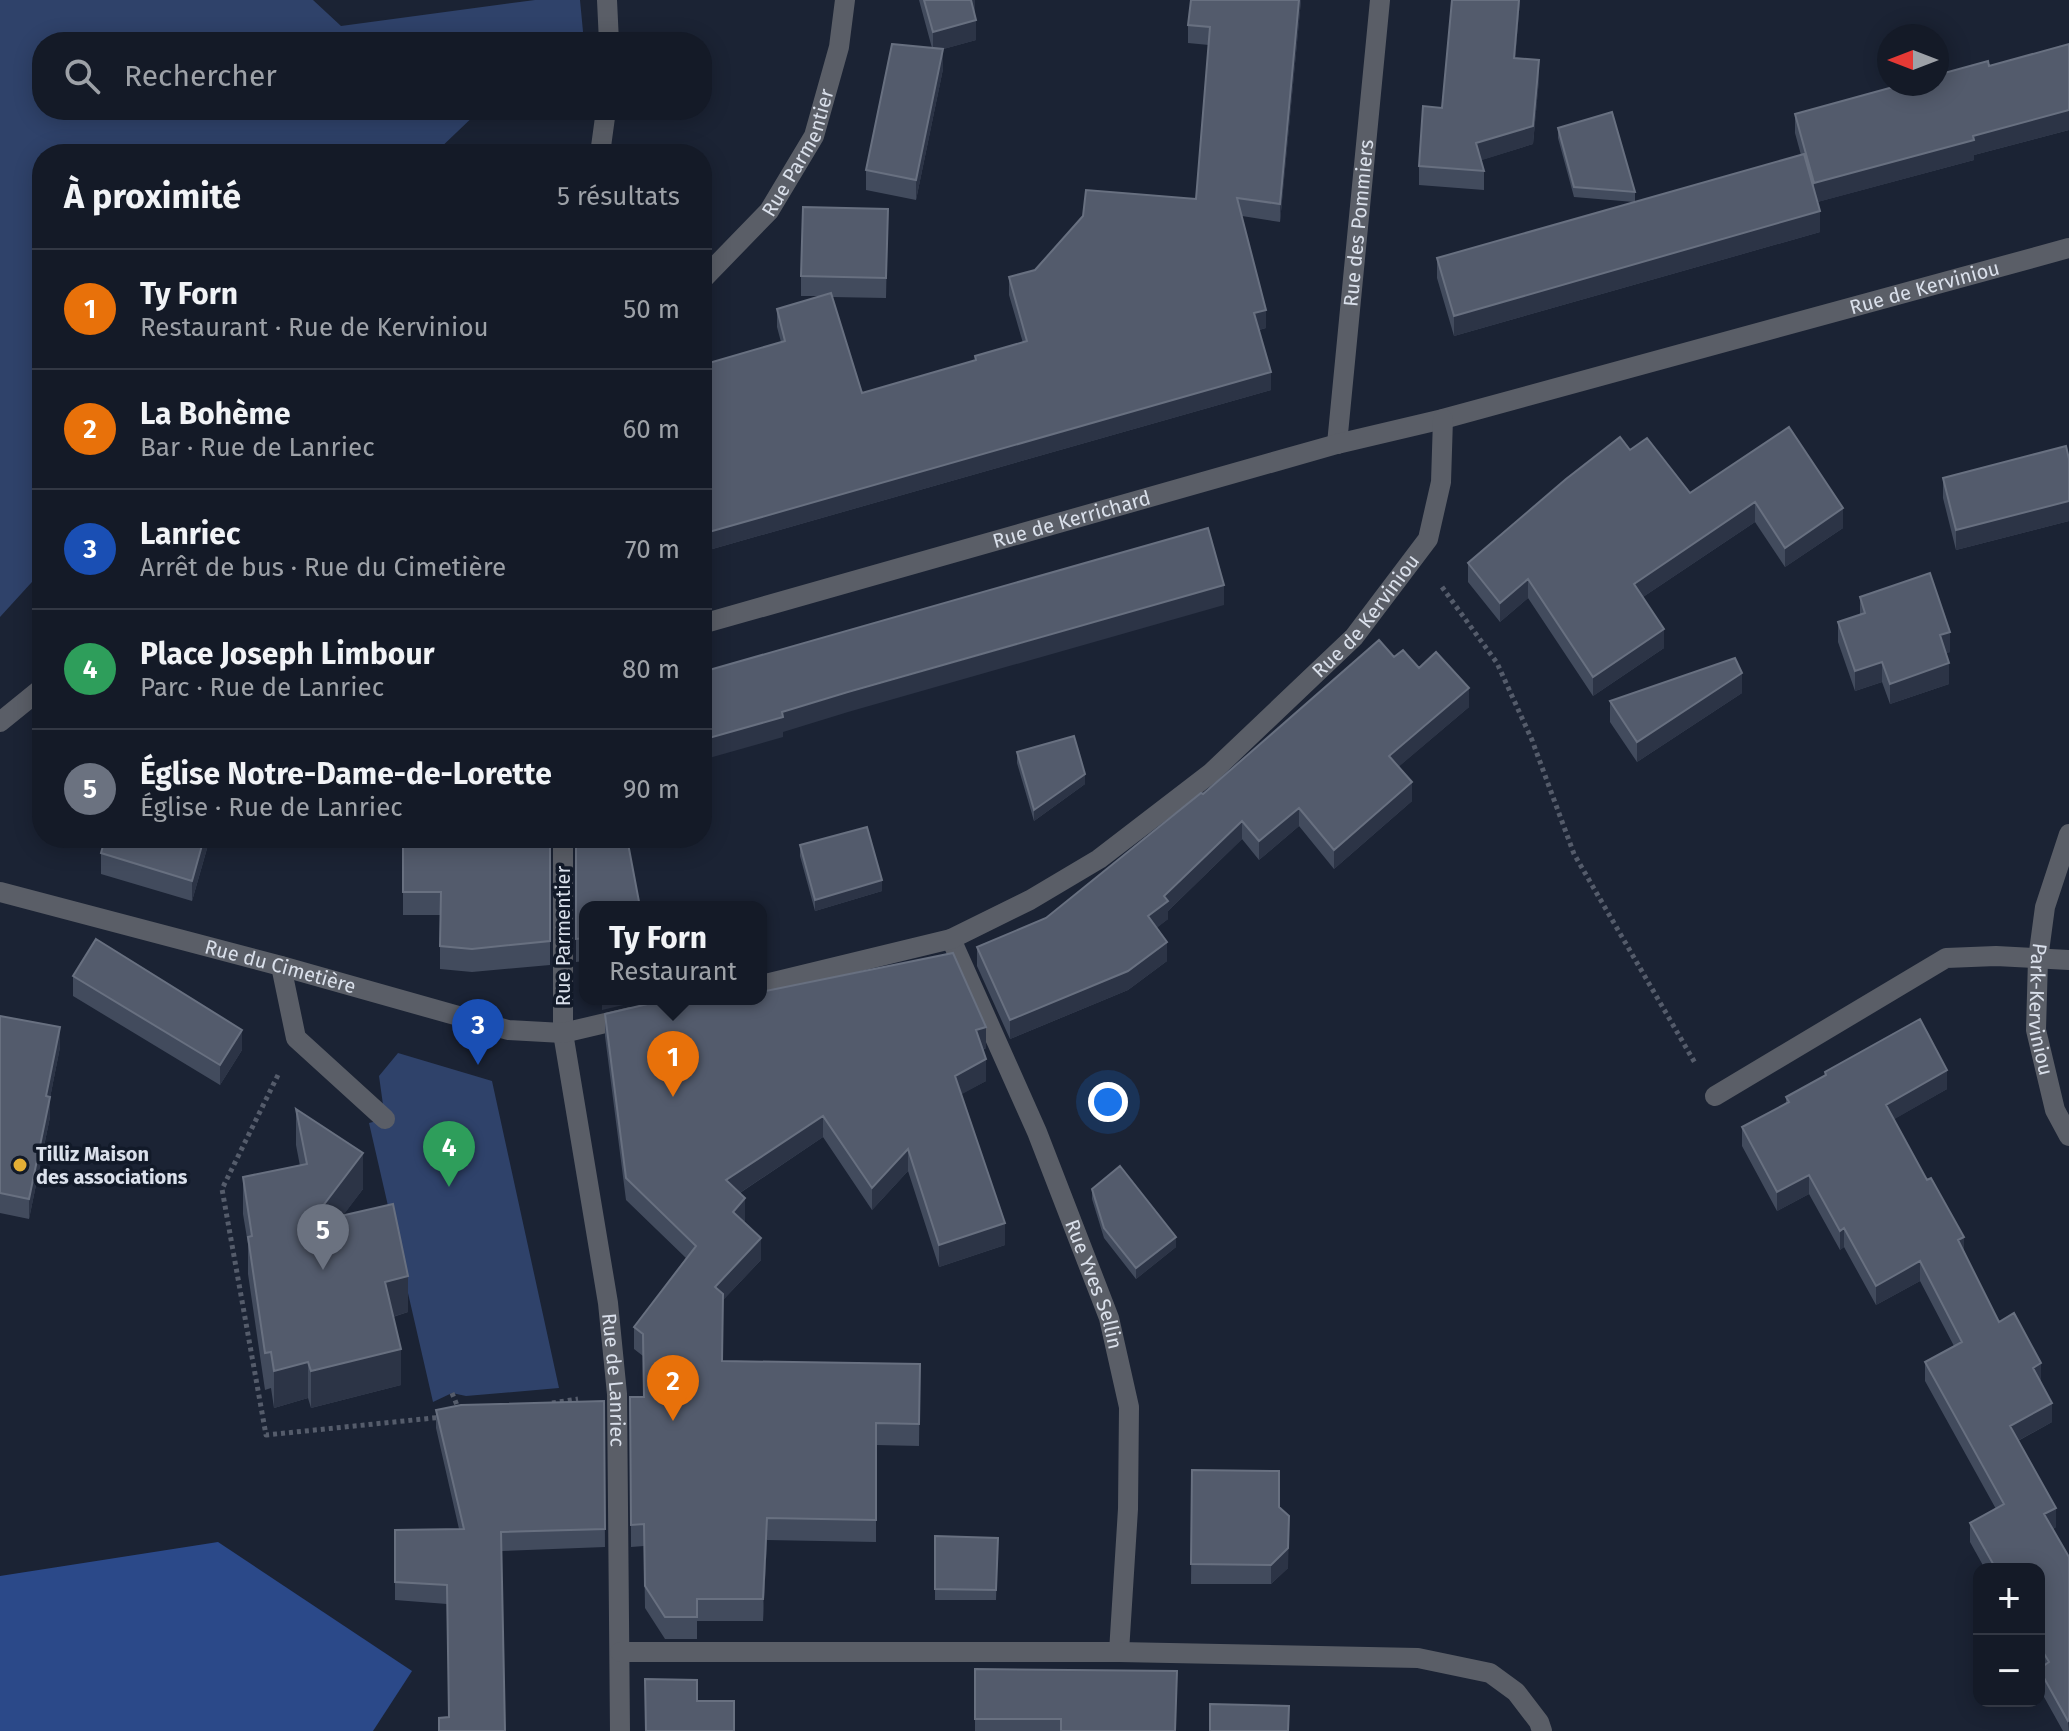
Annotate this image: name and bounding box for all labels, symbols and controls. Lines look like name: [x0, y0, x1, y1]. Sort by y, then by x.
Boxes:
north arrow: [1877, 24, 1949, 96]
search box: [32, 32, 712, 120]
icon: search: [60, 54, 104, 98]
text: Rechercher: [124, 58, 277, 94]
street label: Rue Parmentier: [756, 86, 839, 221]
street label: Rue des Pommiers: [1338, 138, 1378, 308]
text: À proximité: [64, 176, 241, 217]
text: 5 résultats: [557, 181, 680, 212]
street label: Rue de Kerviniou: [1847, 256, 2002, 319]
text: Ty Forn: [140, 276, 238, 312]
text: 1: [84, 294, 96, 325]
text: 50 m: [623, 294, 680, 325]
text: Restaurant · Rue de Kerviniou: [140, 312, 489, 343]
text: La Bohème: [140, 396, 290, 432]
text: 2: [83, 414, 97, 445]
text: 60 m: [622, 414, 680, 445]
text: Bar · Rue de Lanriec: [140, 432, 375, 463]
street label: Rue de Kerrichard: [990, 486, 1153, 553]
text: Lanriec: [140, 516, 240, 552]
text: 3: [83, 534, 97, 565]
text: 70 m: [625, 534, 680, 565]
street label: Rue de Kerviniou: [1307, 549, 1424, 683]
text: Arrêt de bus · Rue du Cimetière: [140, 552, 506, 583]
text: Place Joseph Limbour: [140, 636, 435, 672]
text: 4: [83, 654, 97, 685]
text: 80 m: [622, 654, 680, 685]
text: Parc · Rue de Lanriec: [140, 672, 384, 703]
text: Église Notre-Dame-de-Lorette: [140, 756, 552, 792]
text: 5: [83, 774, 97, 805]
text: 90 m: [623, 774, 680, 805]
text: Église · Rue de Lanriec: [140, 792, 403, 823]
street label: Rue Parmentier: [551, 866, 575, 1006]
popup: [579, 901, 767, 1005]
text: Ty Forn: [609, 920, 707, 956]
street label: Rue du Cimetière: [202, 934, 359, 999]
street label: Park-Kerviniou: [2024, 942, 2058, 1078]
text: Restaurant: [609, 956, 737, 987]
pin: 3: [452, 999, 504, 1065]
pin: 1: [647, 1031, 699, 1097]
your location: [1088, 1082, 1128, 1122]
pin: 4: [423, 1121, 475, 1187]
place label: Tilliz Maison des associations: [36, 1142, 188, 1189]
marker: Tilliz Maison des associations: [11, 1156, 29, 1174]
pin: 5: [297, 1204, 349, 1270]
street label: Rue Yves Sellin: [1060, 1216, 1128, 1351]
street label: Rue de Lanriec: [597, 1312, 629, 1447]
pin: 2: [647, 1355, 699, 1421]
map controls: [1973, 1563, 2045, 1707]
button: +: [1973, 1563, 2045, 1635]
button: −: [1973, 1635, 2045, 1707]

